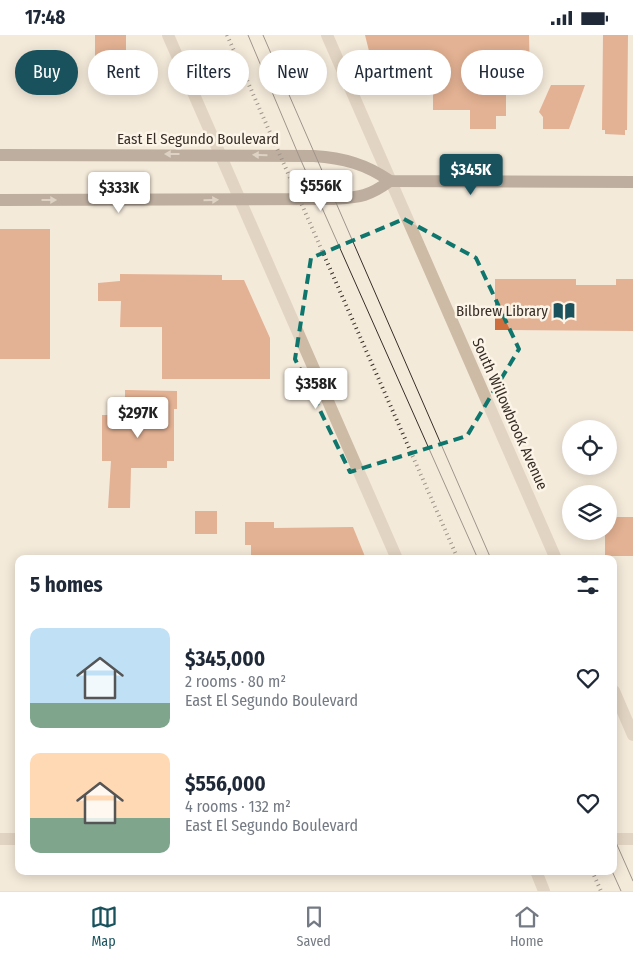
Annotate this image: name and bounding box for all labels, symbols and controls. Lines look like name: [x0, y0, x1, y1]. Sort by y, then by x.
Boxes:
text: 17:48: [25, 6, 65, 29]
chip: Buy: [15, 50, 78, 95]
chip: Rent: [88, 50, 158, 95]
chip: Filters: [168, 50, 249, 95]
chip: New: [259, 50, 327, 95]
chip: Apartment: [337, 50, 451, 95]
chip: House: [461, 50, 543, 95]
street label: East El Segundo Boulevard: [117, 130, 279, 148]
one-way arrow: [164, 151, 180, 159]
one-way arrow: [251, 151, 267, 159]
pin: $345K: [436, 154, 506, 196]
text: $345K: [451, 160, 491, 179]
pin: $556K: [286, 169, 356, 212]
pin: $333K: [84, 171, 154, 214]
text: $556K: [300, 176, 342, 195]
text: $333K: [99, 178, 139, 197]
one-way arrow: [203, 195, 219, 203]
one-way arrow: [41, 196, 57, 204]
library icon: Bilbrew Library: [551, 298, 577, 324]
place label: Bilbrew Library: [456, 302, 548, 320]
street label: South Willowbrook Avenue: [468, 335, 552, 493]
pin: $358K: [281, 367, 351, 410]
text: $358K: [295, 374, 337, 393]
pin: $297K: [103, 397, 173, 439]
text: $297K: [118, 403, 158, 422]
map controls: [562, 420, 617, 540]
button: locate: [562, 420, 617, 475]
button: layers: [562, 485, 617, 540]
icon: filters: [574, 571, 602, 599]
text: 5 homes: [30, 572, 103, 598]
text: $345,000: [185, 646, 265, 672]
icon: home: [70, 648, 130, 708]
icon: heart: [574, 664, 602, 692]
text: 2 rooms · 80 m²: [185, 672, 286, 691]
text: East El Segundo Boulevard: [185, 691, 358, 710]
text: $556,000: [185, 771, 266, 797]
icon: home: [70, 773, 130, 833]
icon: heart: [574, 789, 602, 817]
text: 4 rooms · 132 m²: [185, 797, 291, 816]
text: East El Segundo Boulevard: [185, 816, 358, 835]
tab: Map: [90, 903, 118, 950]
tab: Saved: [297, 903, 331, 950]
tab: Home: [510, 903, 543, 950]

